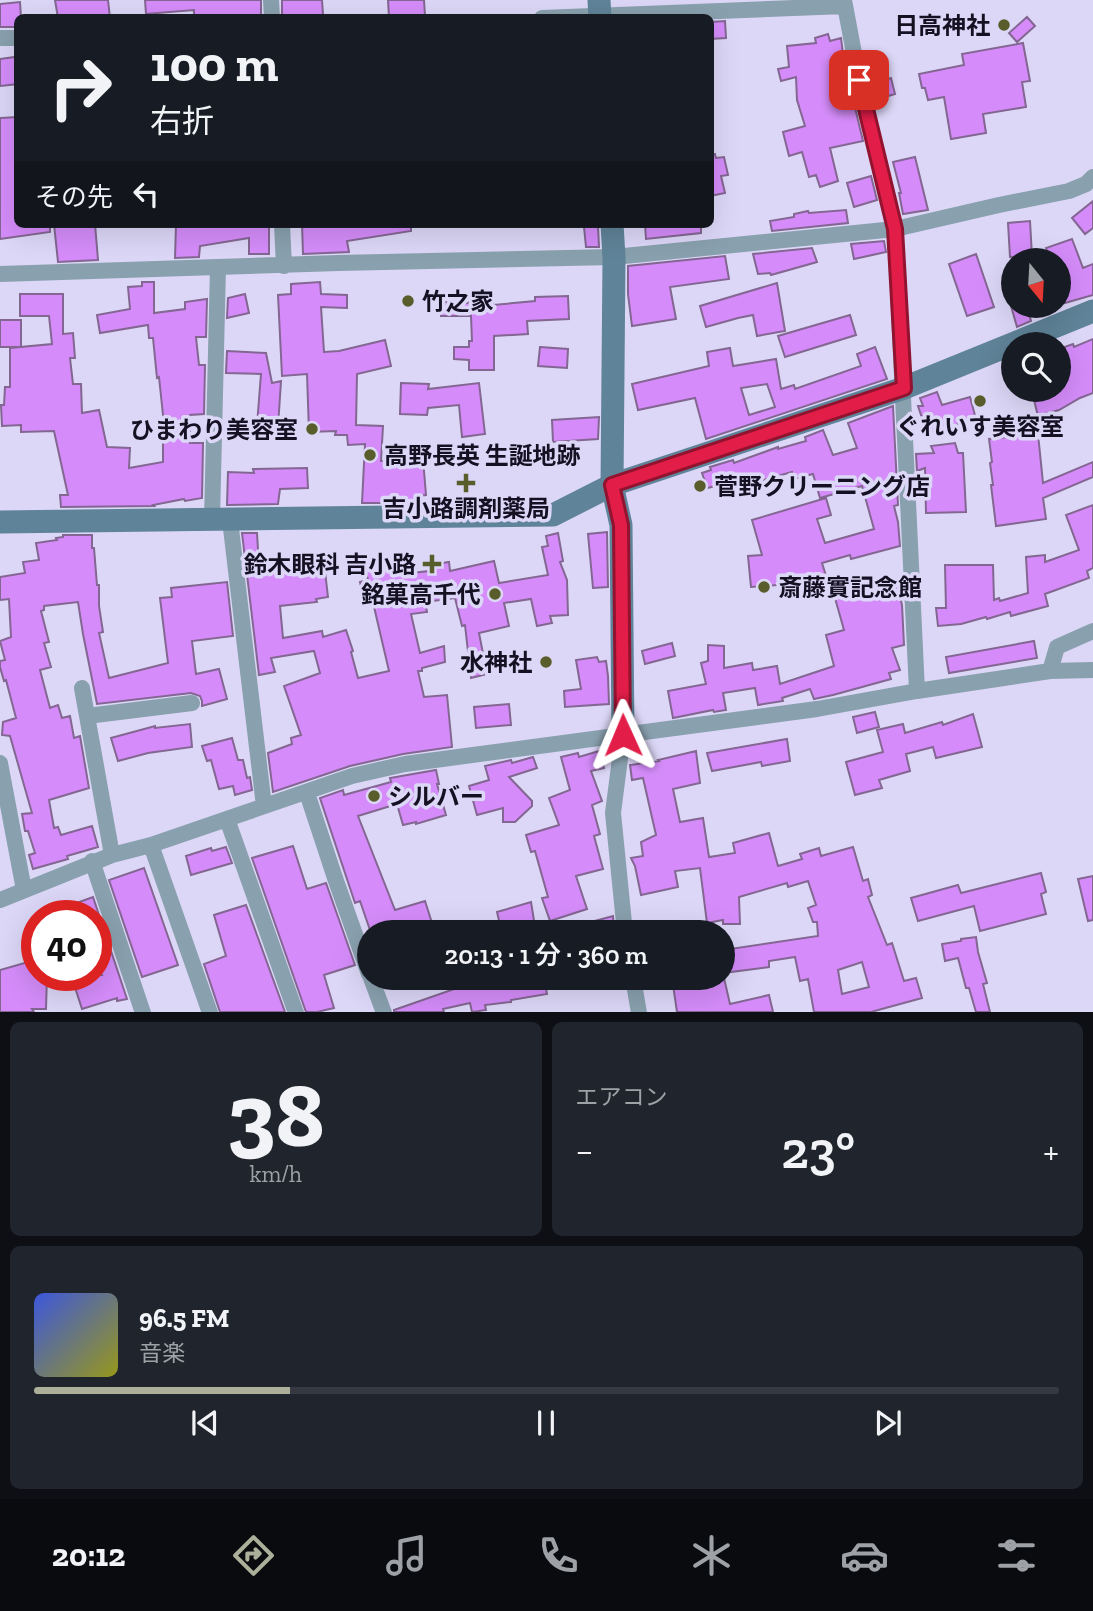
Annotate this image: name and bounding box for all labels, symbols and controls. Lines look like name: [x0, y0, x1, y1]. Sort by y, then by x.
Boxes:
place label: 日高神社: [894, 11, 990, 40]
marker: 日高神社: [996, 17, 1012, 33]
text: 100 m: [150, 35, 278, 94]
icon: right: [35, 42, 126, 133]
pin: [829, 50, 889, 110]
icon: arrive: [840, 61, 878, 99]
text: 右折: [150, 102, 214, 140]
icon: left: [127, 175, 165, 213]
text: その先: [35, 181, 113, 213]
north arrow: [1001, 248, 1071, 318]
map controls: [1001, 248, 1071, 402]
place label: 竹之家: [422, 287, 494, 316]
marker: 竹之家: [400, 293, 416, 309]
button: search: [1001, 332, 1071, 402]
marker: ぐれいす美容室: [972, 393, 988, 409]
place label: ぐれいす美容室: [896, 412, 1064, 441]
place label: ひまわり美容室: [130, 415, 298, 444]
marker: ひまわり美容室: [304, 421, 320, 437]
place label: 高野長英 生誕地跡: [384, 441, 581, 470]
marker: 高野長英 生誕地跡: [362, 447, 378, 463]
place label: 菅野クリーニング店: [714, 472, 930, 501]
marker: 吉小路調剤薬局: [458, 475, 474, 491]
marker: 菅野クリーニング店: [692, 478, 708, 494]
place label: 吉小路調剤薬局: [382, 494, 550, 523]
place label: 鈴木眼科 吉小路: [244, 550, 416, 579]
marker: 鈴木眼科 吉小路: [422, 554, 442, 574]
place label: 斎藤實記念館: [778, 573, 922, 602]
marker: 斎藤實記念館: [756, 579, 772, 595]
place label: 銘菓高千代: [361, 580, 481, 609]
marker: 銘菓高千代: [487, 586, 503, 602]
place label: 水神社: [460, 648, 532, 677]
marker: 水神社: [538, 654, 554, 670]
position arrow: [586, 698, 660, 772]
place label: シルバー: [388, 782, 484, 811]
marker: シルバー: [366, 788, 382, 804]
speed limit sign: 40: [21, 900, 112, 991]
text: 20:13 · 1 分 · 360 m: [444, 939, 648, 971]
text: 38: [227, 1060, 325, 1169]
text: エアコン: [576, 1083, 668, 1111]
text: 23°: [781, 1119, 855, 1181]
text: −: [576, 1128, 593, 1174]
text: +: [1043, 1128, 1059, 1174]
text: km/h: [250, 1160, 302, 1188]
text: 96.5 FM: [139, 1302, 229, 1334]
text: 音楽: [139, 1339, 185, 1367]
icon: previous: [186, 1404, 224, 1442]
icon: pause: [527, 1404, 565, 1442]
icon: next: [869, 1404, 907, 1442]
icon: directions: [229, 1531, 278, 1580]
icon: music: [382, 1531, 431, 1580]
icon: phone: [534, 1531, 583, 1580]
icon: climate: [687, 1531, 736, 1580]
icon: car: [840, 1531, 889, 1580]
icon: filters: [992, 1531, 1041, 1580]
text: 20:12: [52, 1536, 125, 1574]

